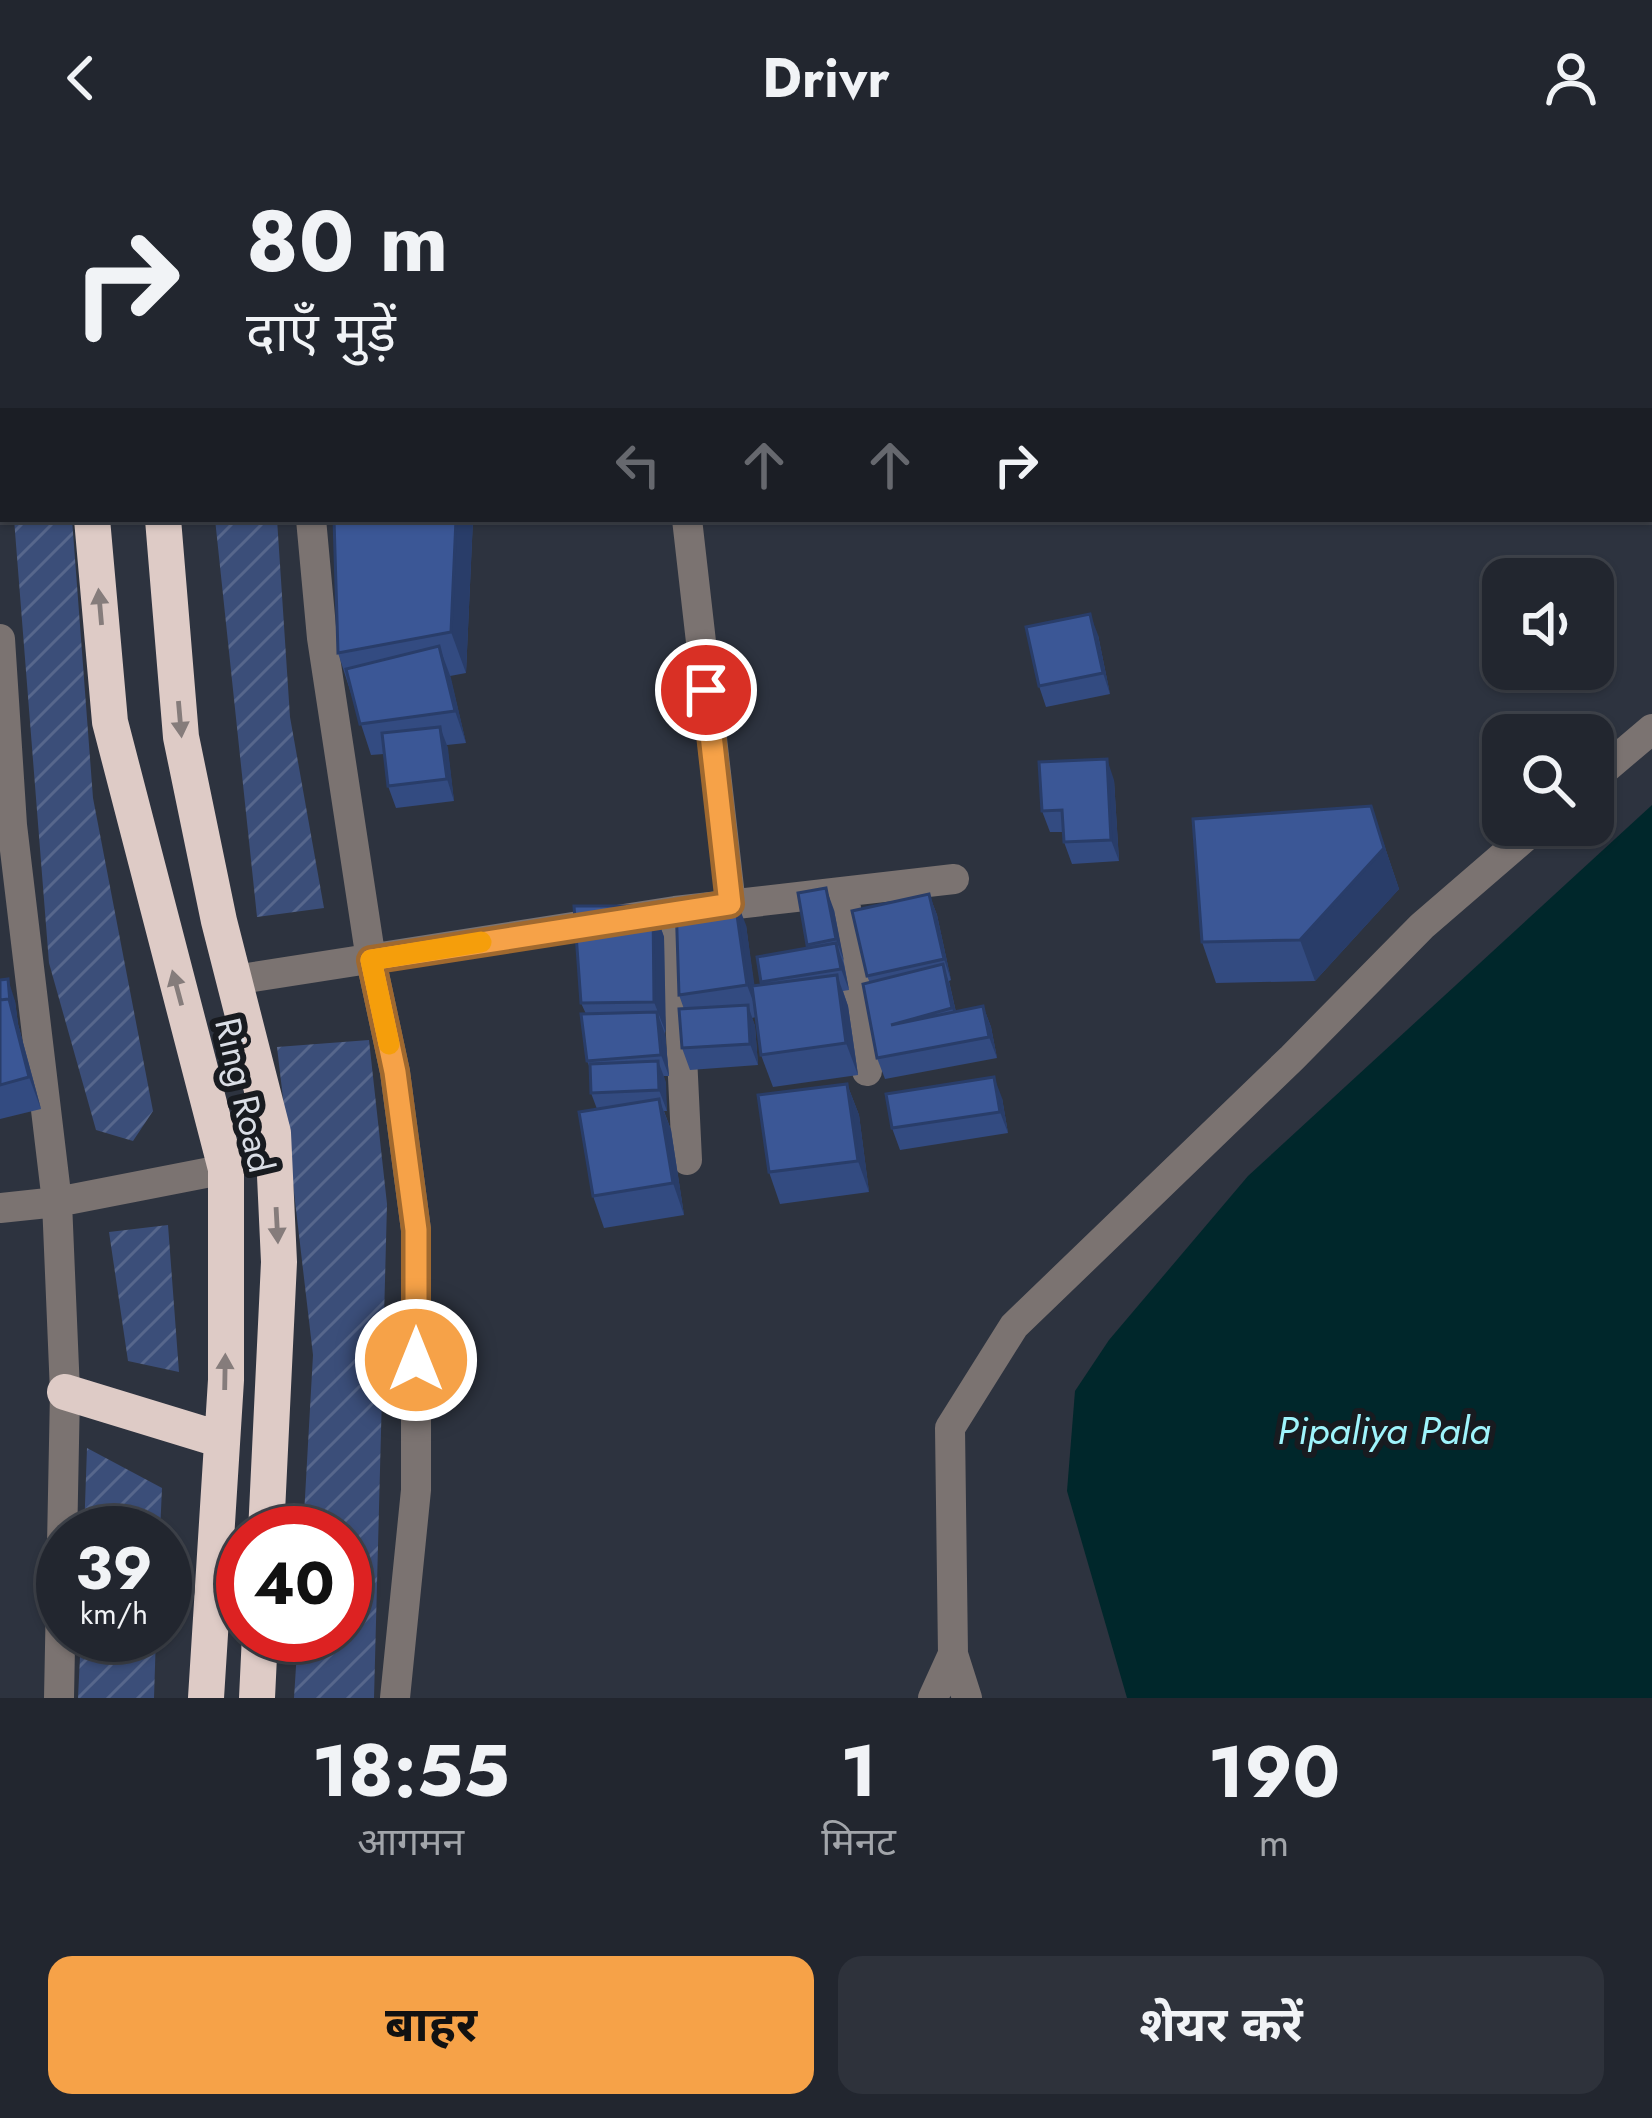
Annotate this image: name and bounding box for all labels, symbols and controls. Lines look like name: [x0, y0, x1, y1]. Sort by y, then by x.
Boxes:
text: Drivr: [762, 39, 890, 117]
icon: back: [48, 45, 114, 111]
icon: person: [1538, 45, 1604, 111]
text: 80 m: [246, 181, 448, 303]
icon: right: [48, 204, 204, 360]
text: दाएँ मुड़ें: [246, 293, 396, 371]
icon: left: [605, 432, 671, 498]
icon: ahead: [731, 432, 797, 498]
icon: ahead: [857, 432, 923, 498]
icon: right: [983, 432, 1049, 498]
map controls: [1482, 558, 1614, 846]
button: sound: [1482, 558, 1614, 690]
one-way arrow: [90, 588, 109, 625]
pin: [655, 639, 757, 741]
icon: arrive: [673, 657, 739, 723]
one-way arrow: [171, 701, 190, 738]
button: search: [1482, 714, 1614, 846]
one-way arrow: [166, 969, 185, 1006]
street label: Ring Road: [202, 1012, 288, 1178]
one-way arrow: [268, 1207, 287, 1244]
position arrow: [353, 1297, 479, 1423]
one-way arrow: [216, 1352, 235, 1390]
water label: Pipaliya Pala: [1277, 1402, 1491, 1459]
speed limit sign: 40: [216, 1506, 372, 1662]
text: 39: [75, 1525, 153, 1612]
text: km/h: [80, 1592, 148, 1635]
text: 18:55: [312, 1719, 510, 1823]
text: 1: [840, 1719, 877, 1823]
text: 190: [1208, 1720, 1340, 1824]
text: आगमन: [357, 1813, 464, 1870]
text: मिनट: [821, 1813, 896, 1870]
text: m: [1259, 1814, 1289, 1871]
button: बाहर: [48, 1956, 814, 2094]
button: शेयर करें: [838, 1956, 1604, 2094]

